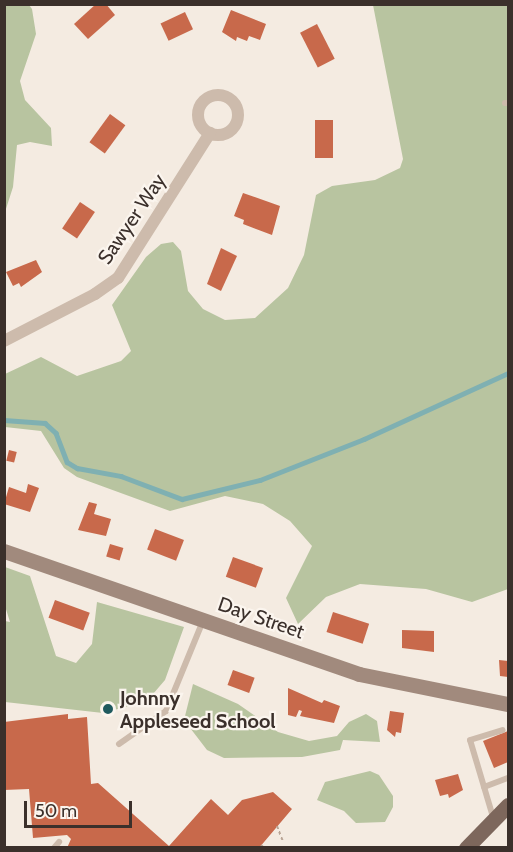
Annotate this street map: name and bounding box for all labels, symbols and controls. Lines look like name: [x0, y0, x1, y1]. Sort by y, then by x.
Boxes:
street label: Sawyer Way: [93, 169, 171, 269]
street label: Day Street: [215, 592, 307, 644]
place label: Johnny Appleseed School: [120, 686, 276, 733]
marker: Johnny Appleseed School: [101, 702, 115, 716]
scale bar: [27, 789, 135, 827]
text: 50 m: [35, 800, 77, 822]

